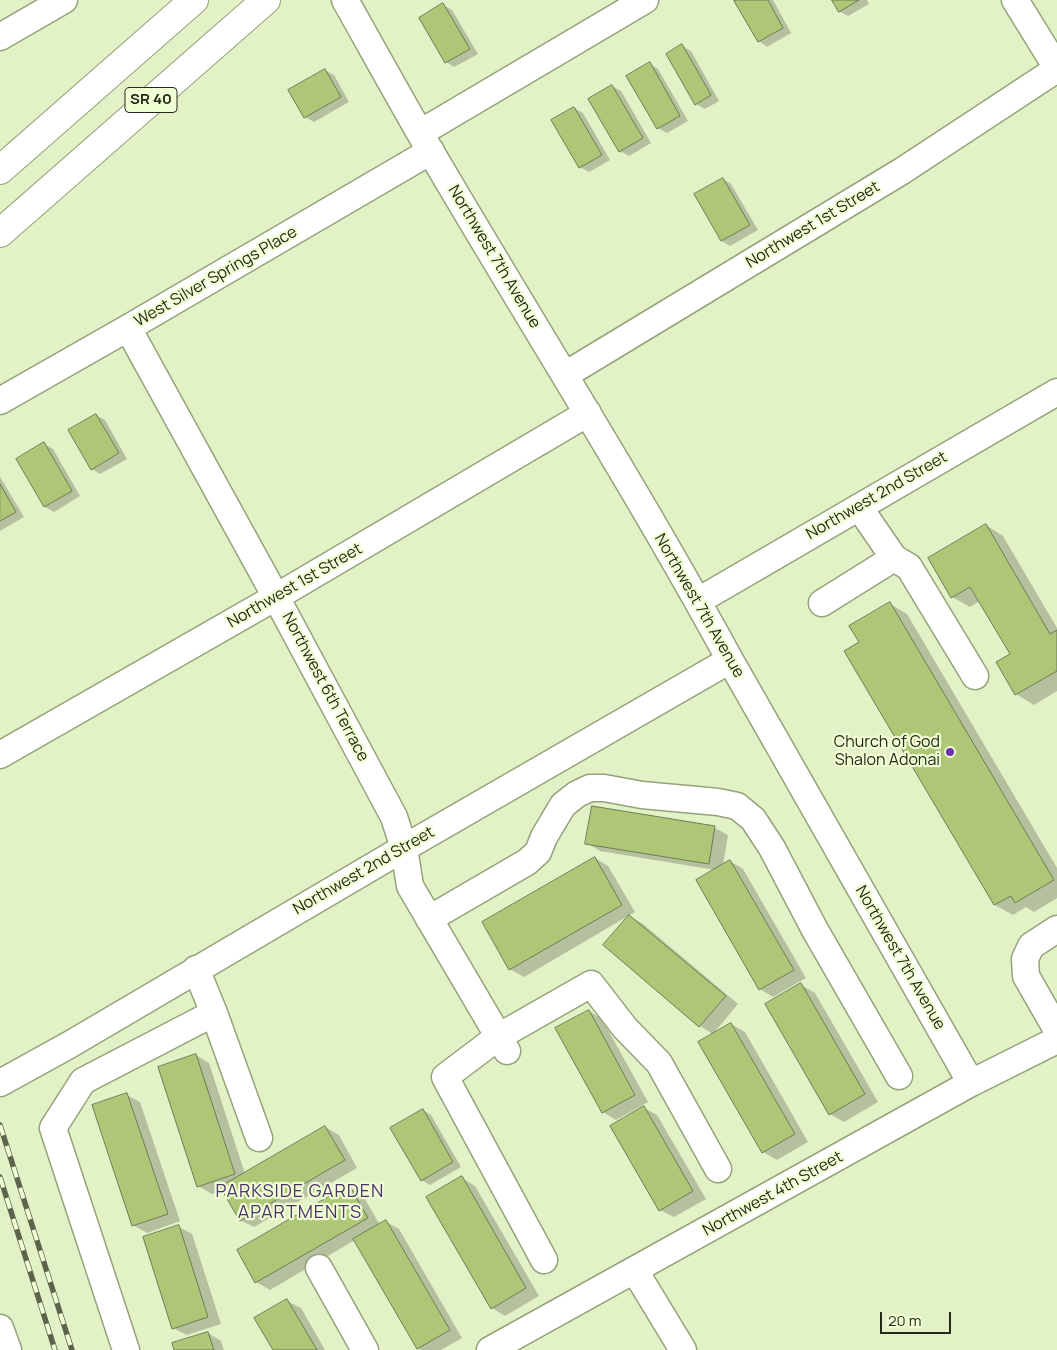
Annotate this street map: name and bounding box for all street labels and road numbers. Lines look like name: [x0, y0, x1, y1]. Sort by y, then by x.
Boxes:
road number: SR 40: [125, 88, 177, 112]
street label: Northwest 1st Street: [743, 177, 883, 273]
street label: Northwest 7th Avenue: [444, 182, 544, 332]
street label: West Silver Springs Place: [131, 223, 301, 331]
street label: Northwest 2nd Street: [803, 448, 951, 544]
street label: Northwest 7th Avenue: [650, 530, 748, 682]
street label: Northwest 1st Street: [224, 540, 366, 632]
street label: Northwest 6th Terrace: [278, 609, 372, 765]
street label: Northwest 2nd Street: [290, 823, 438, 919]
street label: Northwest 7th Avenue: [851, 882, 949, 1034]
street label: Northwest 4th Street: [700, 1148, 846, 1240]

